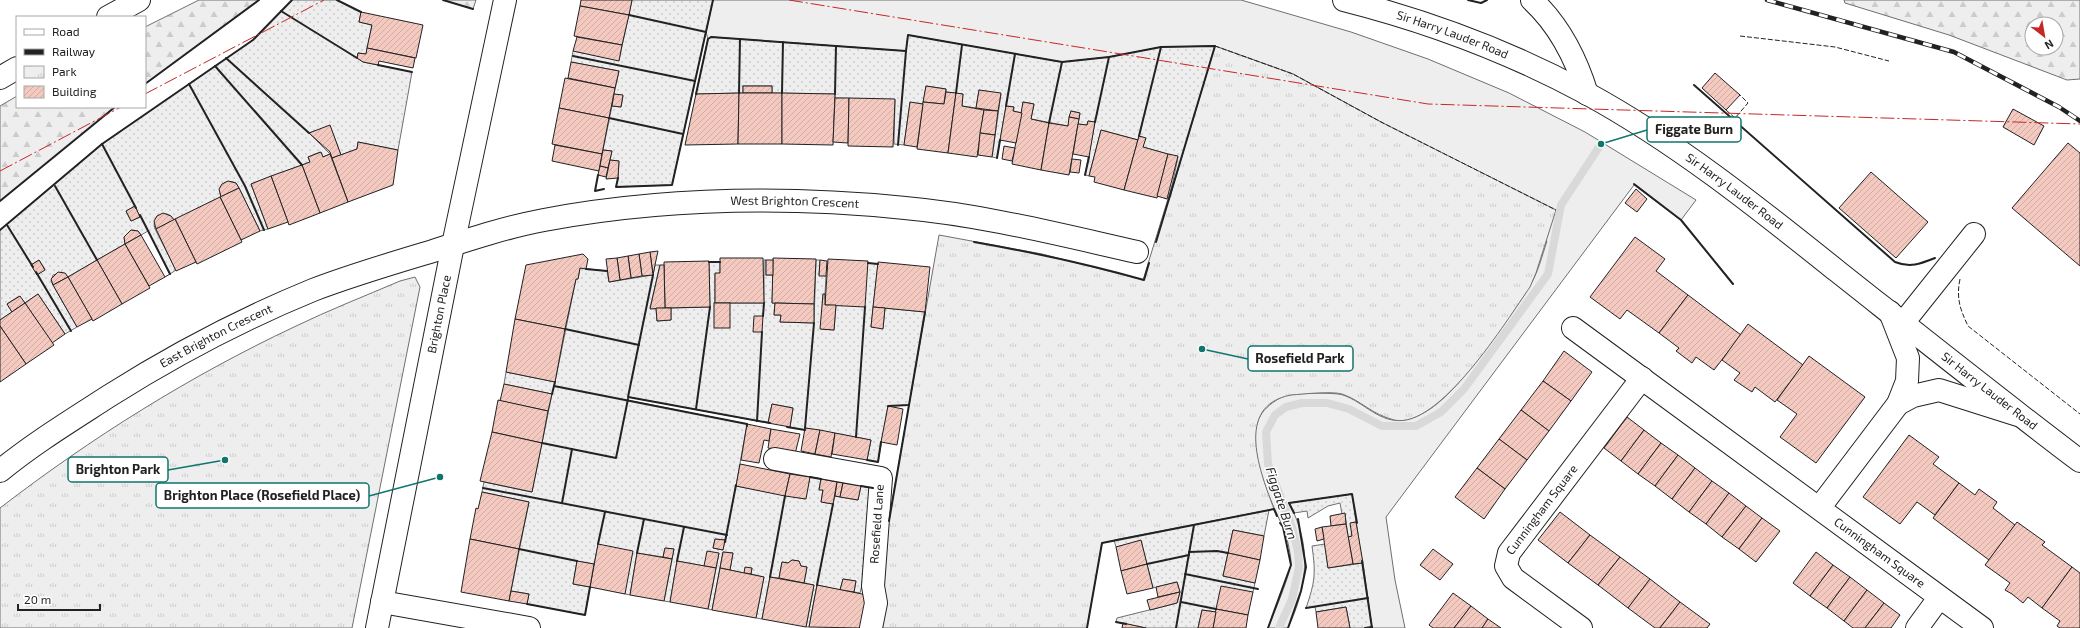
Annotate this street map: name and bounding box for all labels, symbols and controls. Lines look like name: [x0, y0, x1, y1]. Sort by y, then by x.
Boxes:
street label: Sir Harry Lauder Road: [1395, 7, 1511, 61]
legend: [16, 16, 146, 108]
north arrow: [2024, 16, 2064, 56]
text: Road: [52, 24, 80, 38]
text: N: [2043, 37, 2056, 53]
text: Railway: [52, 44, 96, 58]
text: Park: [52, 64, 77, 78]
text: Building: [52, 84, 97, 98]
callout: Figgate Burn: [1647, 117, 1741, 142]
text: Figgate Burn: [1655, 121, 1733, 137]
street label: Sir Harry Lauder Road: [1684, 150, 1786, 231]
street label: West Brighton Crescent: [730, 193, 860, 210]
street label: Brighton Place: [424, 274, 453, 354]
street label: East Brighton Crescent: [157, 300, 274, 370]
callout: Rosefield Park: [1248, 346, 1353, 371]
street label: Sir Harry Lauder Road: [1939, 349, 2041, 432]
text: Rosefield Park: [1255, 350, 1345, 366]
callout: Brighton Park: [68, 457, 168, 482]
text: Brighton Park: [76, 461, 161, 477]
street label: Cunningham Square: [1502, 461, 1580, 557]
water label: Figgate Burn: [1263, 465, 1301, 541]
callout: Brighton Place (Rosefield Place): [156, 483, 369, 508]
street label: Rosefield Lane: [866, 484, 886, 564]
text: Brighton Place (Rosefield Place): [164, 487, 360, 503]
street label: Cunningham Square: [1832, 514, 1928, 590]
scale bar: [18, 586, 100, 612]
text: 20 m: [24, 592, 51, 606]

